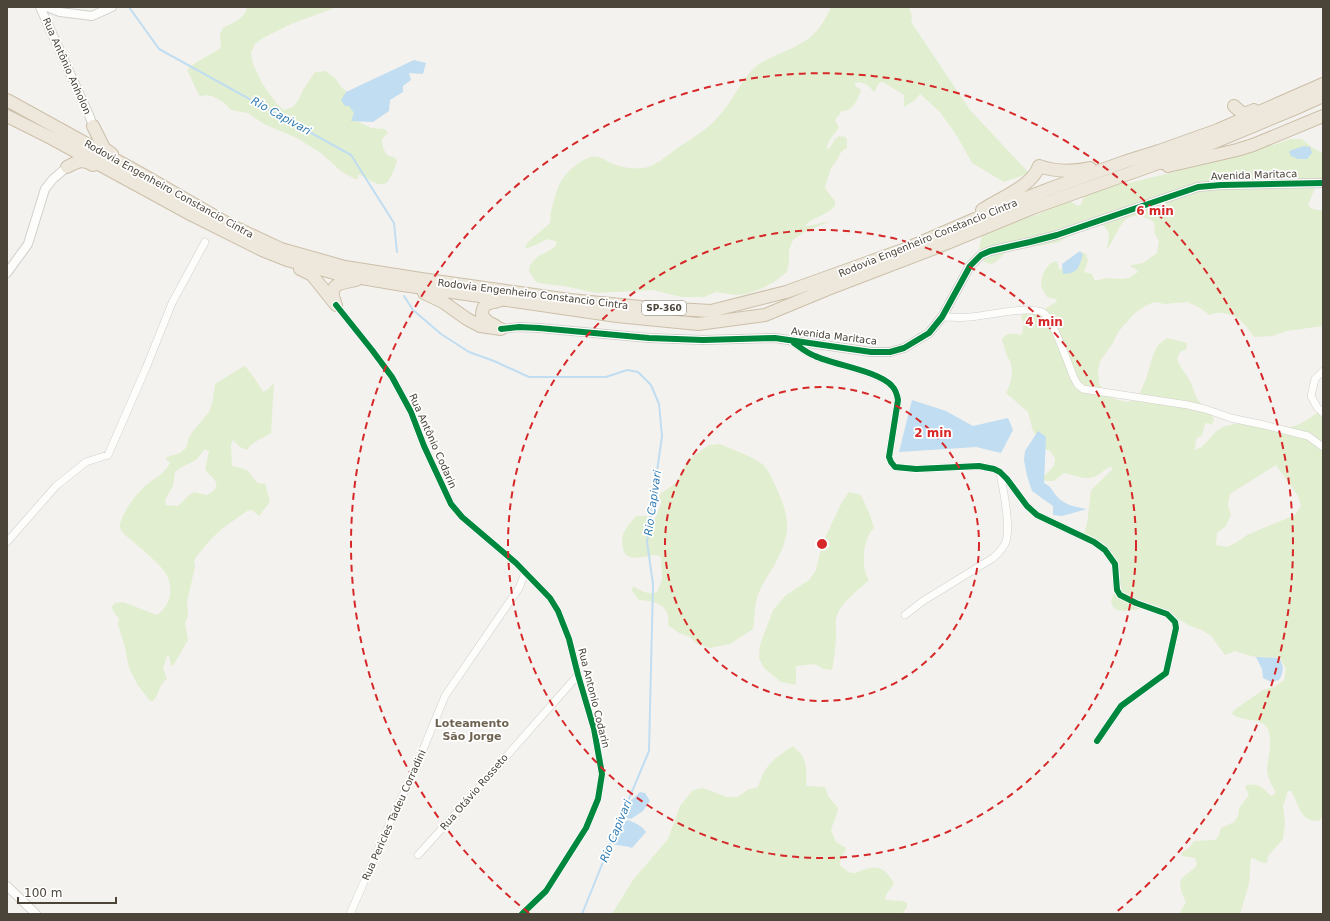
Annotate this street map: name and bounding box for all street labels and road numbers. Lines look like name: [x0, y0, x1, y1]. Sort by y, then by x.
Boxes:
street label: Rua Antônio Anholon: [41, 16, 93, 116]
street label: Rodovia Engenheiro Constancio Cintra: [82, 138, 256, 240]
street label: Avenida Maritaca: [1211, 168, 1297, 182]
street label: Rodovia Engenheiro Constancio Cintra: [837, 197, 1019, 279]
street label: Rodovia Engenheiro Constancio Cintra: [437, 277, 629, 311]
road number: SP-360: [642, 301, 686, 315]
street label: Avenida Maritaca: [790, 325, 878, 347]
street label: Rua Antônio Codarin: [407, 392, 459, 490]
street label: Rua Antonio Codarin: [576, 647, 612, 749]
street label: Rua Pericles Tadeu Corradini: [360, 748, 428, 882]
street label: Rua Otávio Rosseto: [438, 752, 510, 832]

